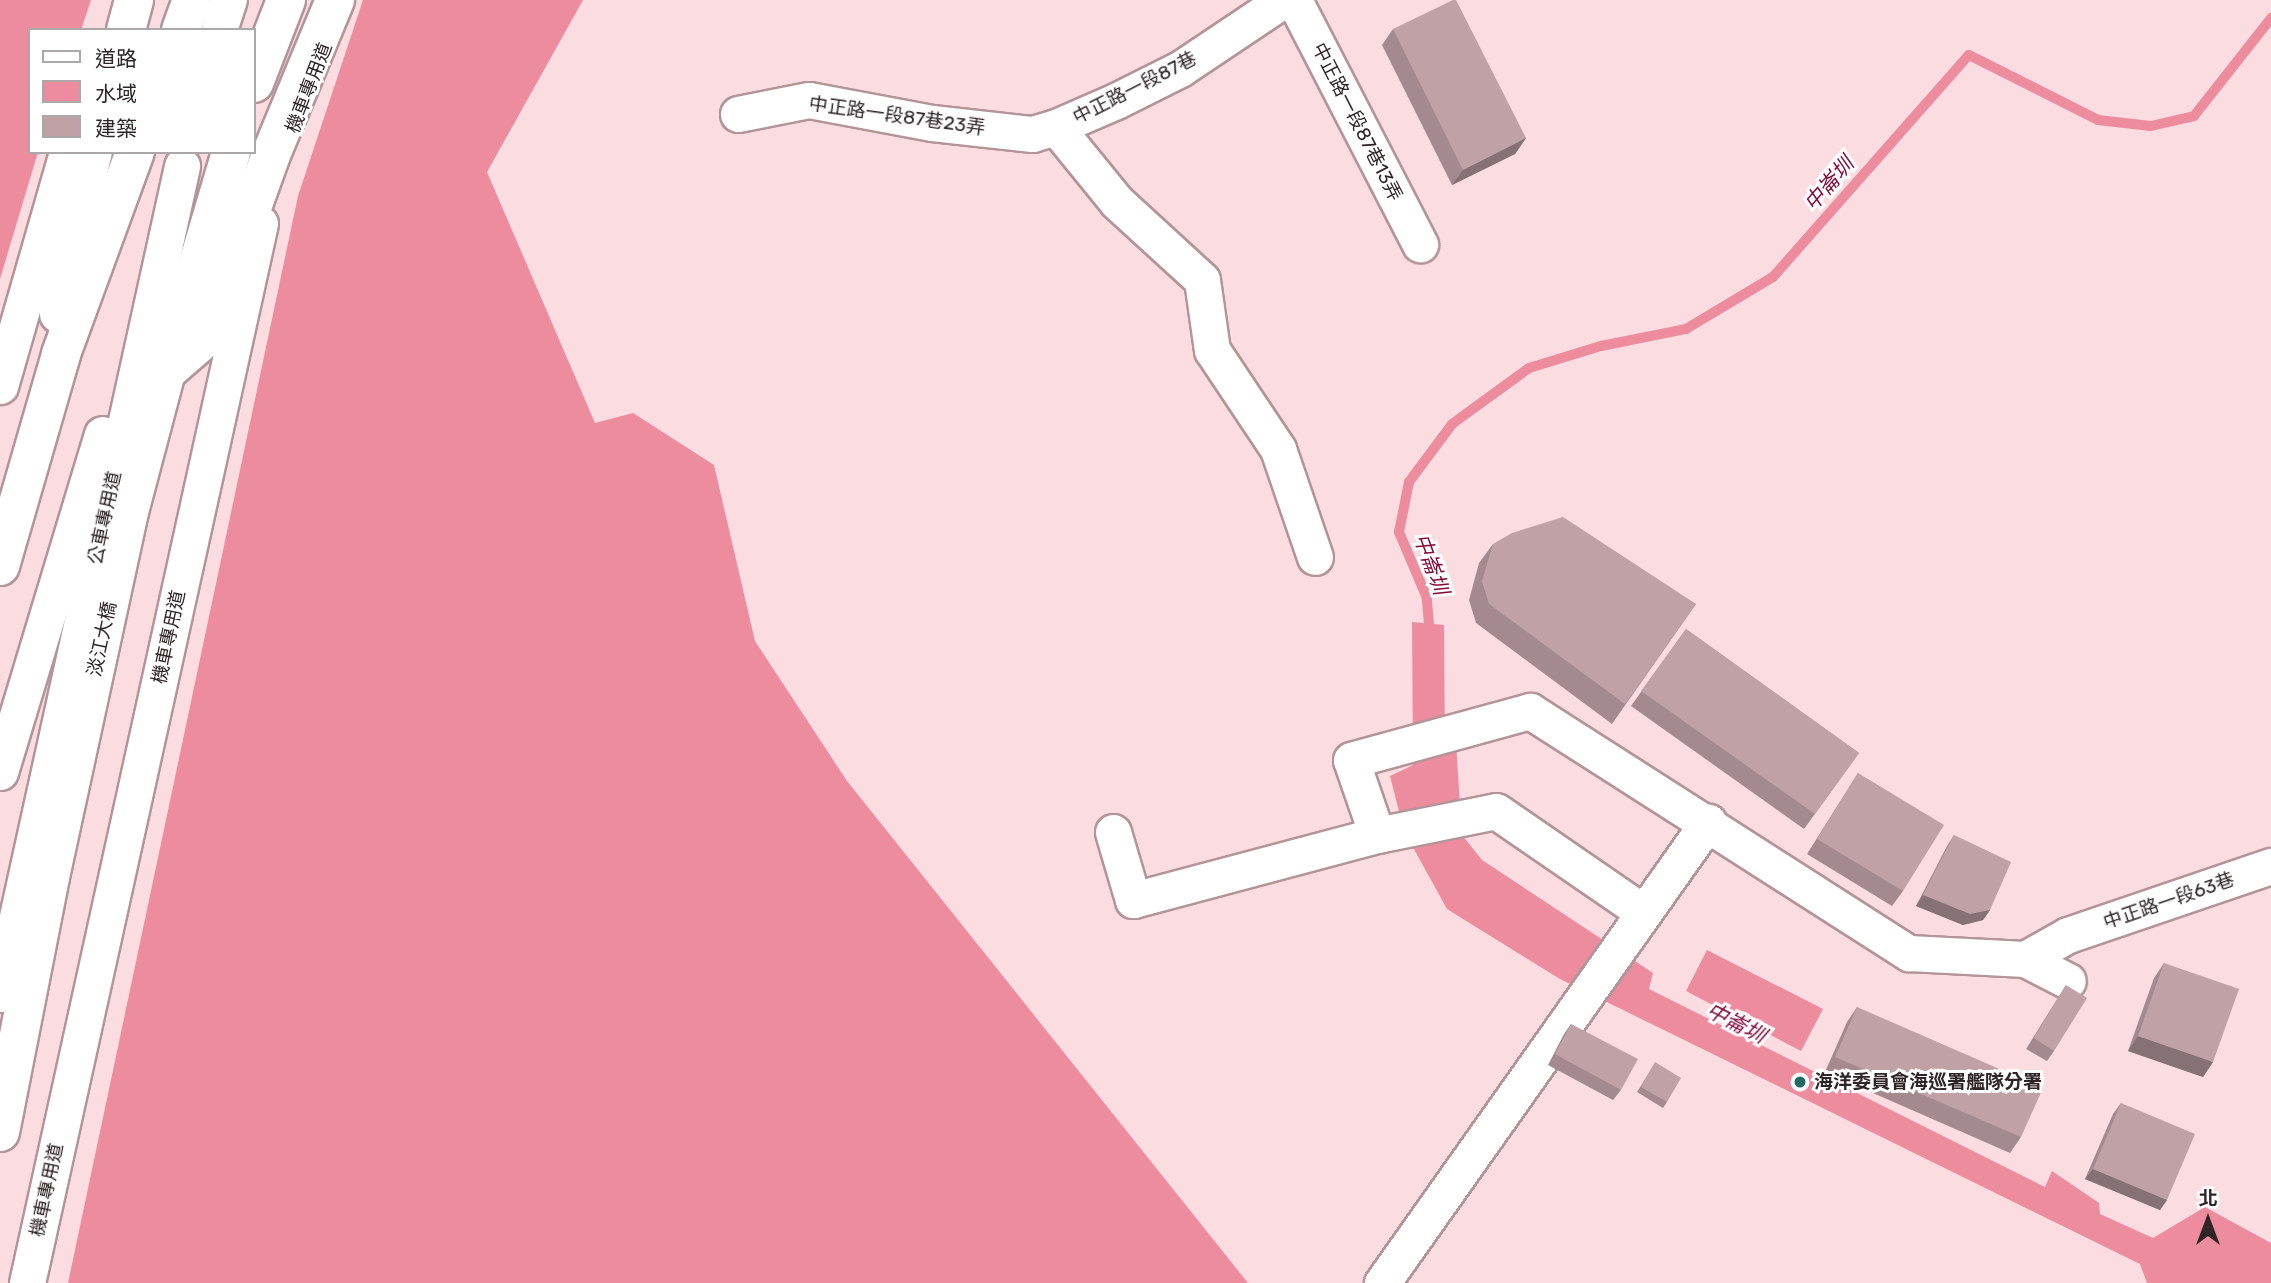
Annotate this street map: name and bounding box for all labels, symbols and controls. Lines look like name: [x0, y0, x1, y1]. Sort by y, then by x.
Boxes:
legend: [28, 28, 256, 154]
street label: 中正路一段87巷13弄: [1307, 39, 1407, 205]
street label: 機車專用道: [281, 40, 337, 136]
text: 道路: [95, 46, 137, 71]
street label: 中正路一段87巷: [1069, 47, 1201, 129]
text: 水域: [95, 81, 137, 106]
street label: 中正路一段87巷23弄: [808, 92, 986, 140]
text: 建築: [95, 116, 137, 141]
water label: 中崙圳: [1799, 152, 1859, 216]
street label: 公車專用道: [84, 469, 126, 567]
water label: 中崙圳: [1408, 530, 1454, 598]
street label: 機車專用道: [148, 588, 190, 686]
street label: 淡江大橋: [83, 599, 121, 679]
street label: 中正路一段63巷: [2101, 868, 2237, 934]
water label: 中崙圳: [1702, 997, 1770, 1049]
place label: 海洋委員會海巡署艦隊分署: [1814, 1071, 2042, 1093]
marker: 海洋委員會海巡署艦隊分署: [1792, 1074, 1808, 1090]
street label: 機車專用道: [26, 1141, 68, 1239]
north arrow: [2173, 1185, 2243, 1255]
text: 北: [2198, 1187, 2218, 1210]

